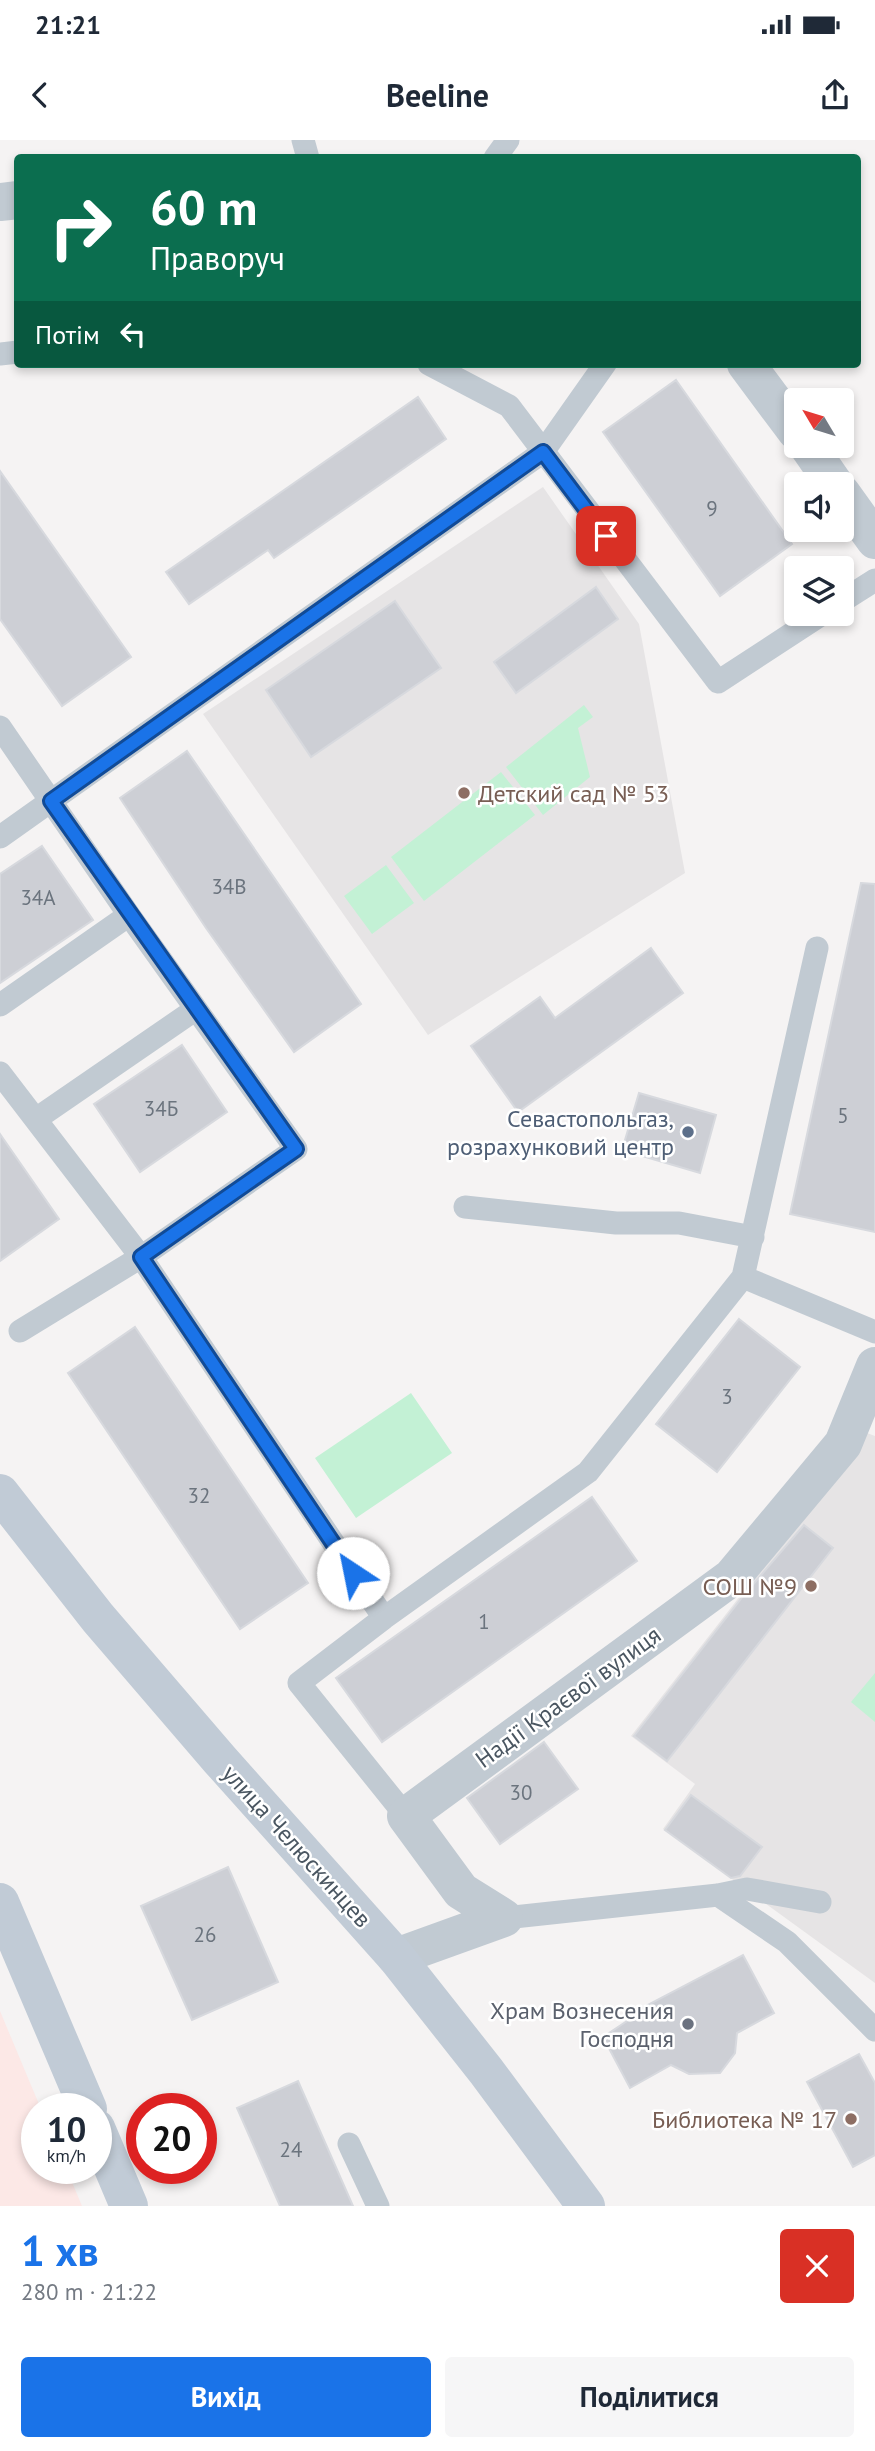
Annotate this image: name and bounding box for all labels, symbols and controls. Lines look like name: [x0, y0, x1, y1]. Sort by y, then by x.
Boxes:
text: 21:21: [35, 8, 101, 41]
text: Beeline: [386, 74, 489, 116]
icon: back: [21, 76, 59, 114]
icon: share: [816, 76, 854, 114]
text: 60 m: [150, 175, 257, 239]
icon: right: [35, 182, 126, 273]
text: Праворуч: [150, 237, 285, 279]
icon: left: [114, 315, 152, 353]
text: Потім: [35, 318, 100, 351]
north arrow: [784, 388, 854, 458]
map controls: [784, 388, 854, 626]
button: sound: [784, 472, 854, 542]
house number: 9: [706, 495, 718, 522]
pin: [576, 506, 636, 566]
icon: arrive: [587, 517, 625, 555]
button: layers: [784, 556, 854, 626]
place label: Детский сад № 53: [478, 778, 669, 809]
marker: Детский сад № 53: [456, 785, 472, 801]
house number: 34В: [211, 873, 247, 900]
house number: 34А: [20, 884, 56, 911]
house number: 34Б: [144, 1095, 178, 1122]
house number: 5: [837, 1102, 849, 1129]
place label: Севастопольгаз, розрахунковий центр: [447, 1103, 674, 1162]
marker: Севастопольгаз, розрахунковий центр: [680, 1124, 696, 1140]
house number: 3: [721, 1383, 733, 1410]
house number: 32: [188, 1482, 210, 1509]
position arrow: [316, 1536, 390, 1610]
place label: СОШ №9: [702, 1571, 797, 1602]
marker: СОШ №9: [803, 1578, 819, 1594]
house number: 1: [478, 1608, 490, 1635]
street label: Надії Краєвої вулиця: [469, 1619, 667, 1775]
street label: улица Челюскинцев: [216, 1758, 378, 1934]
house number: 30: [510, 1779, 532, 1806]
house number: 26: [194, 1921, 216, 1948]
place label: Храм Вознесения Господня: [490, 1995, 674, 2054]
marker: Храм Вознесения Господня: [680, 2016, 696, 2032]
speed limit sign: 20: [126, 2093, 217, 2184]
place label: Библиотека № 17: [652, 2104, 837, 2135]
text: 10: [47, 2106, 86, 2152]
marker: Библиотека № 17: [843, 2111, 859, 2127]
house number: 24: [280, 2136, 302, 2163]
text: km/h: [47, 2144, 86, 2167]
text: 1 хв: [21, 2223, 99, 2278]
button: close: [780, 2229, 854, 2303]
text: 280 m · 21:22: [21, 2277, 157, 2306]
button: Вихід: [21, 2357, 431, 2437]
button: Поділитися: [445, 2357, 854, 2437]

